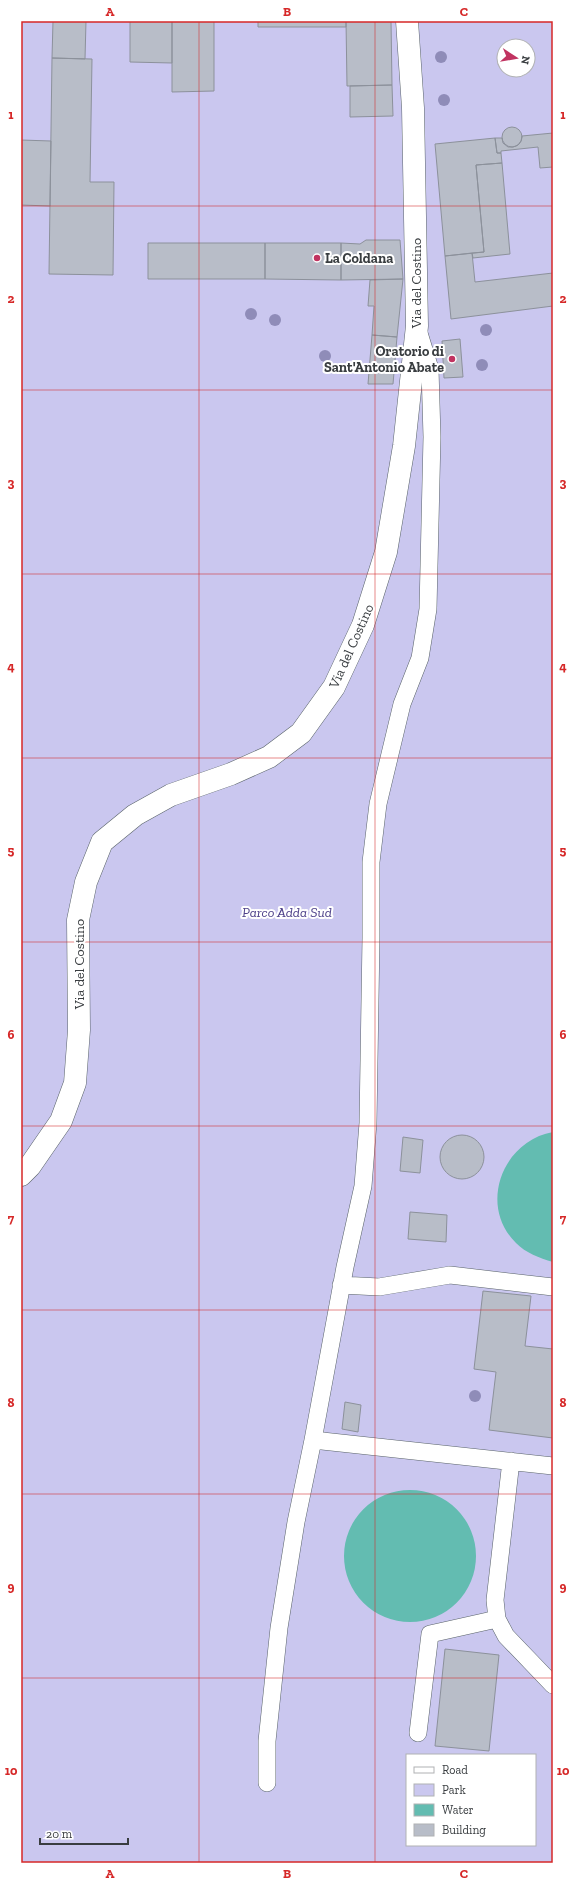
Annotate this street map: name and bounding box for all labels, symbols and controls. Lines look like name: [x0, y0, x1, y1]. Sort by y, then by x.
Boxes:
text: A: [106, 4, 115, 19]
text: B: [283, 4, 291, 19]
text: C: [460, 4, 468, 19]
north arrow: [496, 38, 536, 78]
text: N: [518, 55, 533, 66]
text: 1: [8, 107, 14, 122]
text: 1: [560, 107, 566, 122]
street label: Via del Costino: [408, 238, 425, 329]
place label: La Coldana: [325, 250, 393, 267]
marker: La Coldana: [312, 253, 322, 263]
text: 2: [8, 291, 15, 306]
text: 2: [560, 291, 567, 306]
place label: Oratorio di Sant'Antonio Abate: [324, 343, 444, 376]
marker: Oratorio di Sant'Antonio Abate: [447, 354, 457, 364]
text: 3: [8, 475, 15, 490]
text: 3: [560, 475, 567, 490]
street label: Via del Costino: [325, 601, 378, 692]
text: 4: [7, 659, 15, 674]
text: 4: [559, 659, 567, 674]
text: 5: [8, 843, 15, 858]
text: 5: [560, 843, 567, 858]
park label: Parco Adda Sud: [242, 904, 332, 921]
street label: Via del Costino: [71, 919, 88, 1010]
text: 6: [8, 1027, 15, 1042]
text: 6: [560, 1027, 567, 1042]
text: 7: [8, 1211, 15, 1226]
text: 7: [560, 1211, 567, 1226]
text: 8: [7, 1395, 15, 1410]
text: 8: [559, 1395, 567, 1410]
text: 9: [8, 1579, 15, 1594]
text: 9: [560, 1579, 567, 1594]
legend: [406, 1754, 536, 1846]
text: 10: [5, 1763, 18, 1778]
text: Road: [442, 1763, 468, 1777]
text: 10: [557, 1763, 570, 1778]
text: Park: [442, 1783, 467, 1797]
text: Water: [442, 1803, 474, 1817]
scale bar: [40, 1820, 128, 1846]
text: Building: [442, 1823, 486, 1837]
text: 20 m: [46, 1827, 73, 1841]
text: A: [106, 1866, 115, 1881]
text: B: [283, 1866, 291, 1881]
text: C: [460, 1866, 468, 1881]

